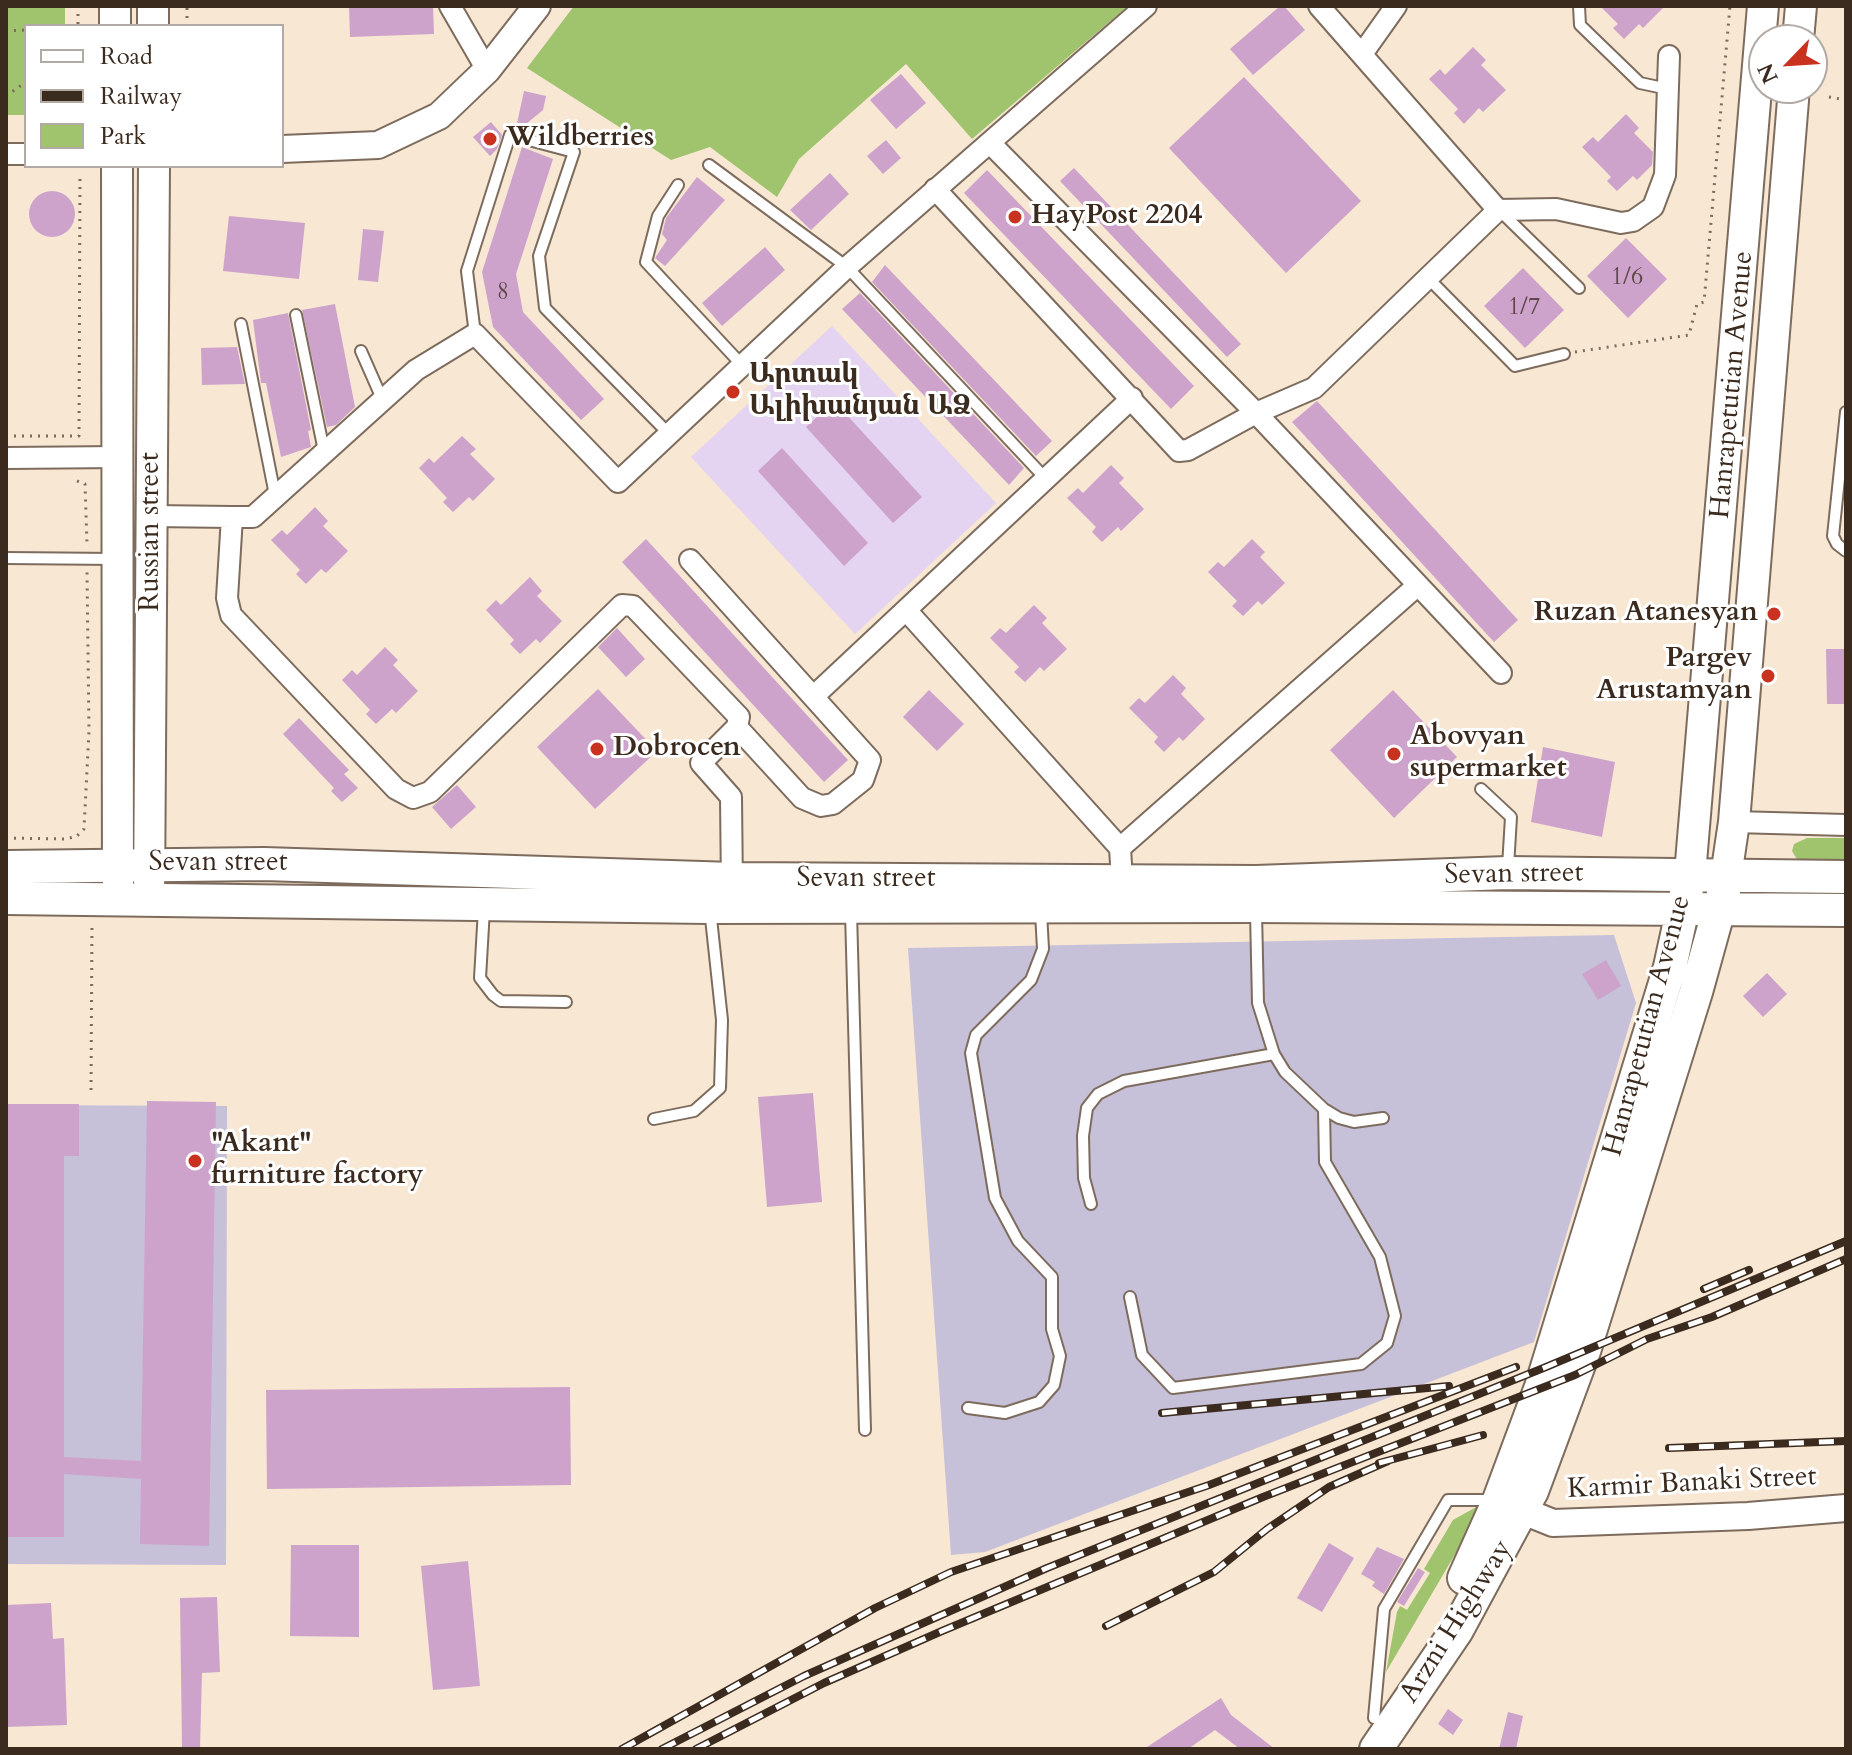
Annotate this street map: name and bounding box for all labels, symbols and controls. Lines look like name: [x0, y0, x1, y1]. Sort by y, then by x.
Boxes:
legend: [24, 24, 284, 168]
north arrow: [1748, 24, 1828, 104]
text: Road: [100, 40, 153, 73]
text: N: [1750, 58, 1786, 88]
text: Railway: [100, 80, 182, 113]
text: Park: [100, 120, 146, 153]
place label: Wildberries: [506, 122, 654, 156]
marker: Wildberries: [481, 130, 499, 148]
place label: HayPost 2204: [1031, 200, 1203, 234]
marker: HayPost 2204: [1006, 208, 1024, 226]
street label: Hanrapetutian Avenue: [1705, 250, 1761, 520]
house number: 1/6: [1611, 264, 1643, 292]
house number: 8: [497, 279, 509, 307]
house number: 1/7: [1508, 294, 1540, 322]
place label: Արտակ Ալիխանյան ԱՁ: [749, 359, 971, 425]
marker: Արտակ Ալիխանյան ԱՁ: [724, 383, 742, 401]
street label: Russian street: [135, 452, 169, 612]
place label: Ruzan Atanesyan: [1534, 597, 1758, 631]
marker: Ruzan Atanesyan: [1765, 605, 1783, 623]
place label: Pargev Arustamyan: [1596, 643, 1752, 709]
marker: Pargev Arustamyan: [1759, 667, 1777, 685]
place label: Abovyan supermarket: [1410, 721, 1567, 787]
place label: Dobrocen: [613, 732, 741, 766]
marker: Dobrocen: [588, 740, 606, 758]
marker: Abovyan supermarket: [1385, 745, 1403, 763]
street label: Sevan street: [148, 847, 288, 881]
street label: Sevan street: [1444, 857, 1584, 893]
street label: Sevan street: [796, 863, 936, 897]
street label: Hanrapetutian Avenue: [1597, 892, 1699, 1160]
place label: "Akant" furniture factory: [211, 1128, 423, 1194]
marker: "Akant" furniture factory: [186, 1152, 204, 1170]
street label: Karmir Banaki Street: [1567, 1461, 1817, 1507]
street label: Arzni Highway: [1394, 1534, 1520, 1710]

